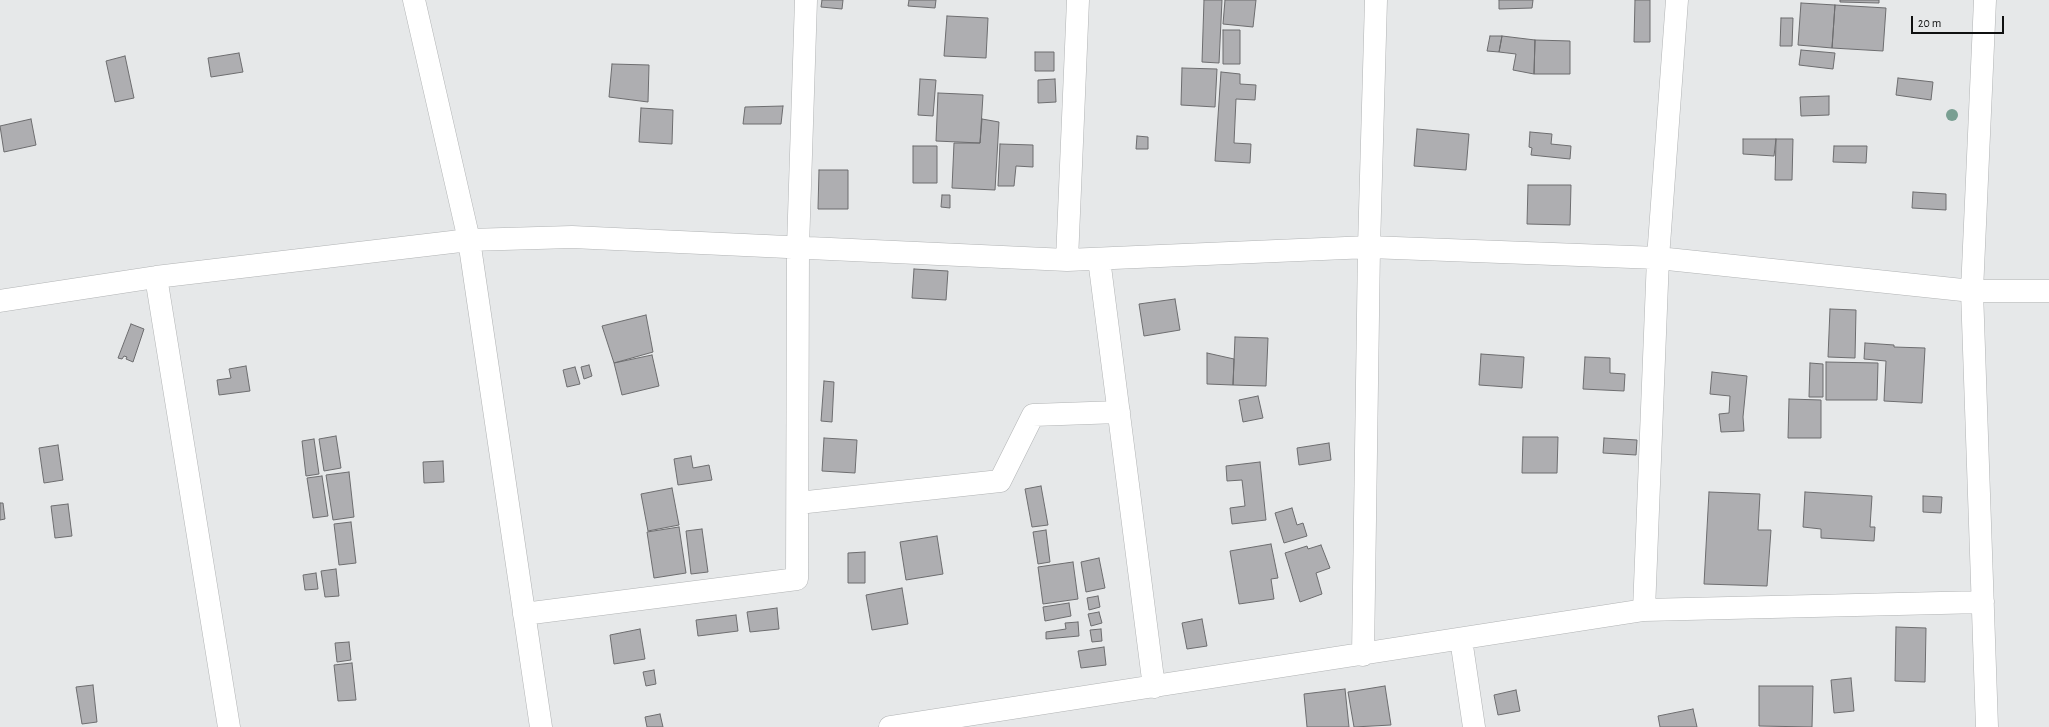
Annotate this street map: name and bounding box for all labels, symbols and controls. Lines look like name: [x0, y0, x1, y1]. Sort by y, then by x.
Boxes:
scale bar: [1913, 8, 2006, 34]
text: 20 m: [1918, 17, 1941, 29]

